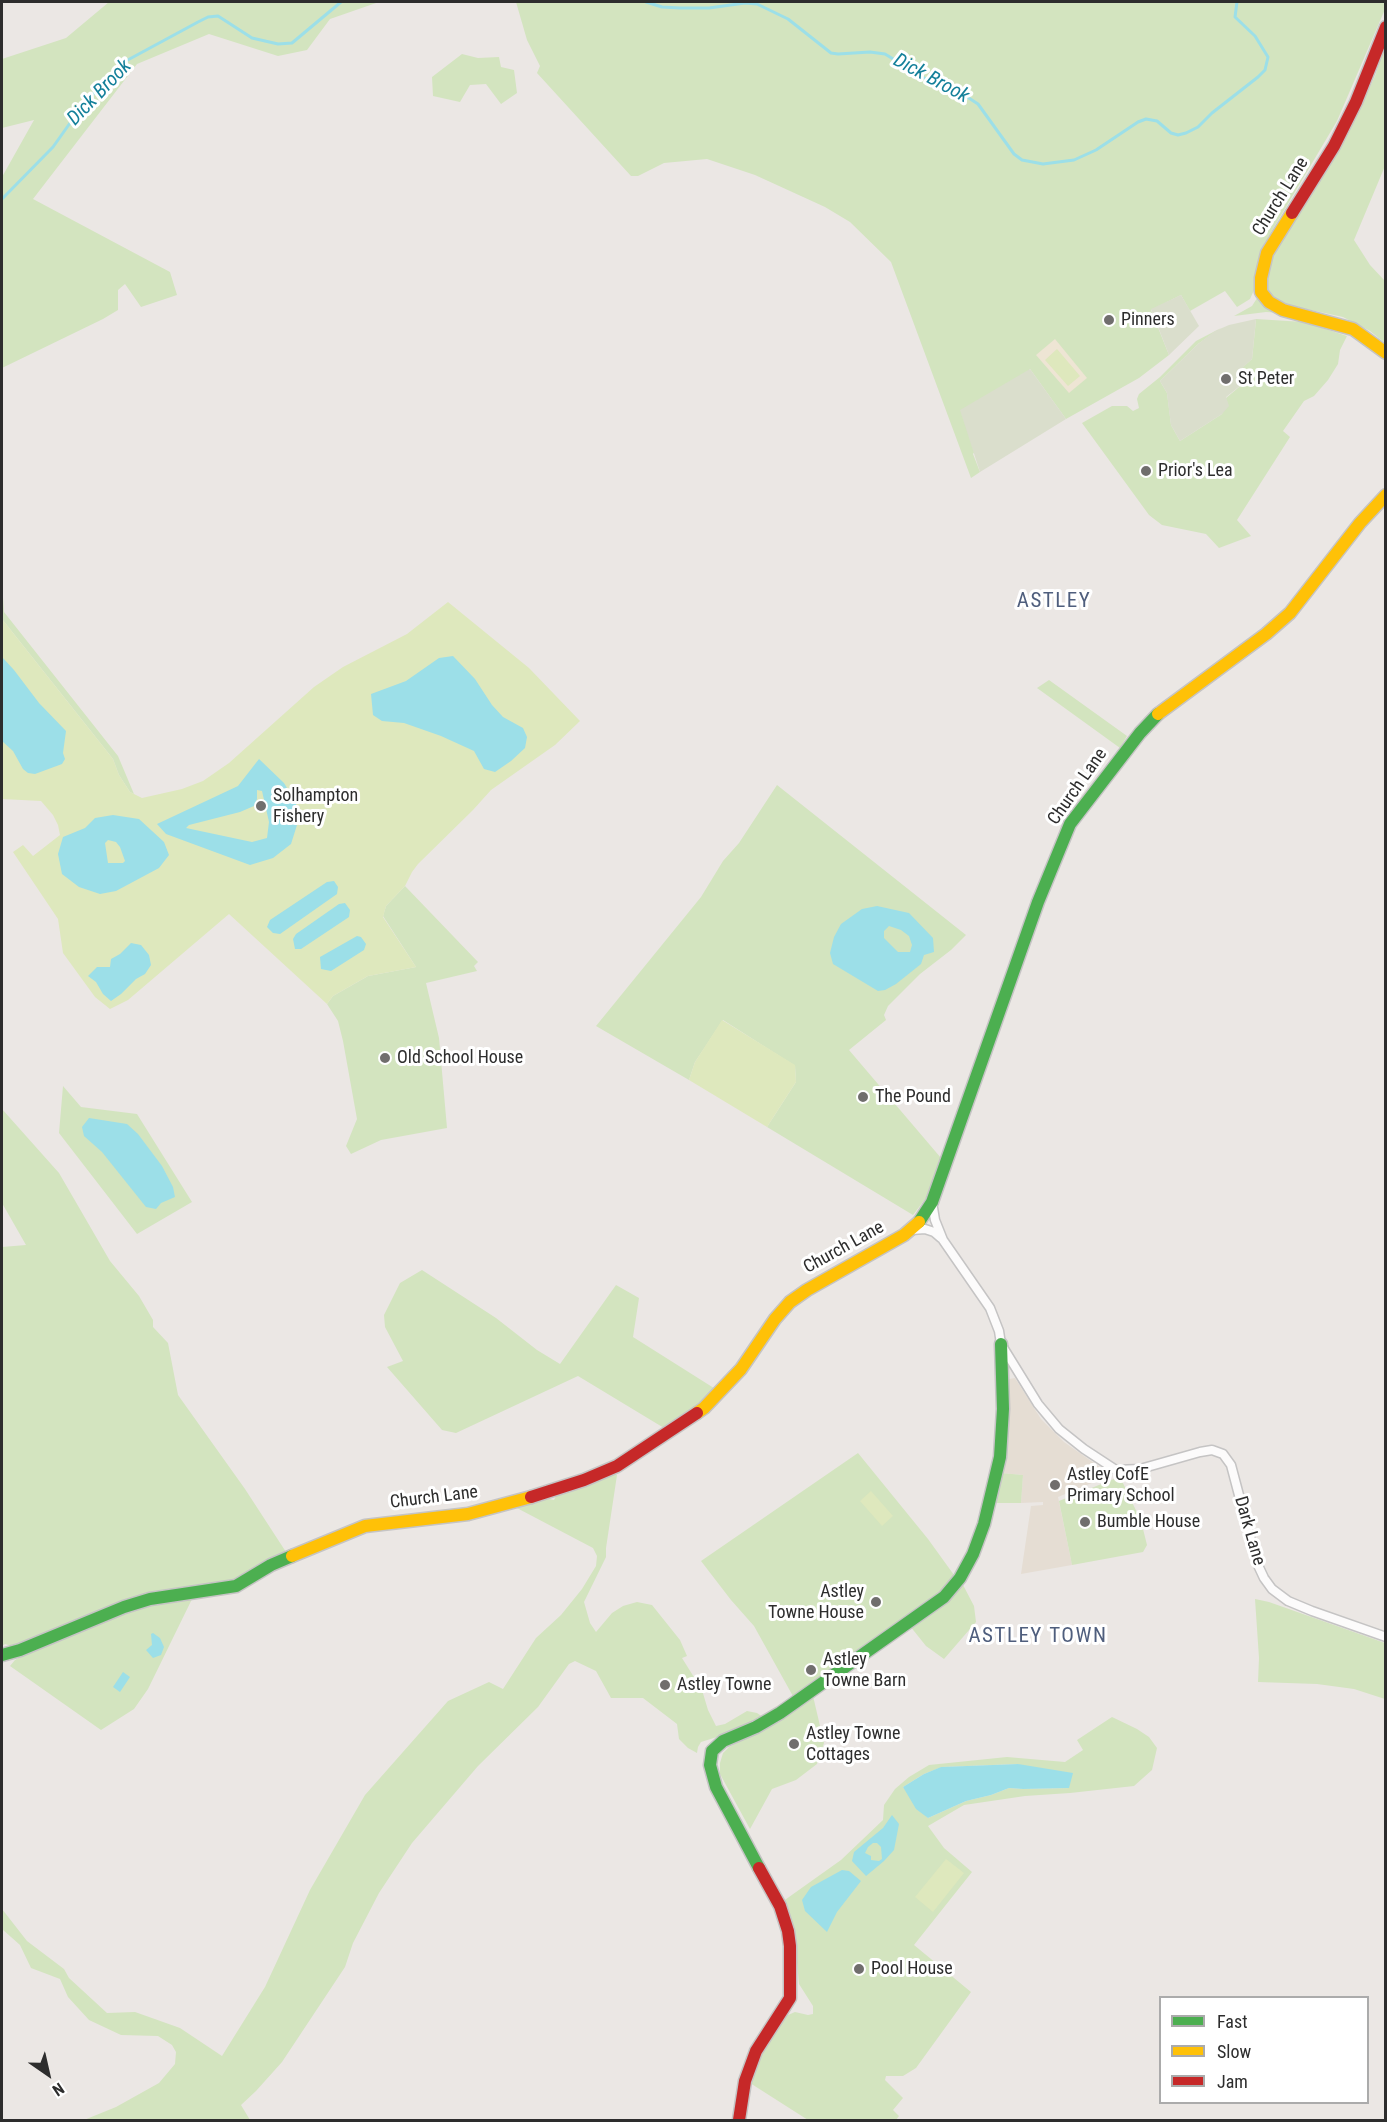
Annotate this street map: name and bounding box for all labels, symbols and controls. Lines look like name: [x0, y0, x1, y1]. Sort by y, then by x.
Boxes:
water label: Dick Brook: [889, 49, 973, 109]
water label: Dick Brook: [63, 55, 137, 131]
street label: Church Lane: [1248, 154, 1314, 240]
place label: Pinners: [1121, 309, 1175, 331]
marker: Pinners: [1102, 313, 1116, 327]
place label: St Peter: [1238, 368, 1294, 390]
marker: St Peter: [1219, 372, 1233, 386]
place label: Prior's Lea: [1158, 460, 1233, 482]
marker: Prior's Lea: [1139, 464, 1153, 478]
district label: ASTLEY: [1017, 589, 1091, 615]
street label: Church Lane: [1044, 745, 1112, 829]
place label: Solhampton Fishery: [273, 785, 358, 828]
marker: Solhampton Fishery: [254, 799, 268, 813]
place label: Old School House: [397, 1047, 523, 1069]
marker: Old School House: [378, 1051, 392, 1065]
place label: The Pound: [875, 1086, 951, 1108]
marker: The Pound: [856, 1090, 870, 1104]
street label: Church Lane: [800, 1217, 888, 1279]
place label: Astley CofE Primary School: [1067, 1464, 1175, 1506]
marker: Astley CofE Primary School: [1048, 1478, 1062, 1492]
street label: Church Lane: [389, 1482, 479, 1514]
street label: Dark Lane: [1229, 1494, 1269, 1568]
place label: Bumble House: [1097, 1511, 1200, 1533]
marker: Bumble House: [1078, 1515, 1092, 1529]
place label: Astley Towne House: [768, 1581, 864, 1624]
marker: Astley Towne House: [869, 1595, 883, 1609]
district label: ASTLEY TOWN: [969, 1624, 1107, 1650]
place label: Astley Towne Barn: [823, 1649, 906, 1692]
marker: Astley Towne Barn: [804, 1663, 818, 1677]
place label: Astley Towne: [677, 1674, 771, 1696]
marker: Astley Towne: [658, 1678, 672, 1692]
place label: Astley Towne Cottages: [806, 1723, 900, 1766]
marker: Astley Towne Cottages: [787, 1737, 801, 1751]
place label: Pool House: [871, 1958, 953, 1980]
marker: Pool House: [852, 1962, 866, 1976]
legend: [1159, 1996, 1369, 2104]
text: Fast: [1217, 2011, 1248, 2032]
text: Slow: [1217, 2041, 1251, 2062]
north arrow: [18, 2044, 78, 2104]
text: Jam: [1217, 2071, 1248, 2092]
text: N: [49, 2079, 68, 2100]

